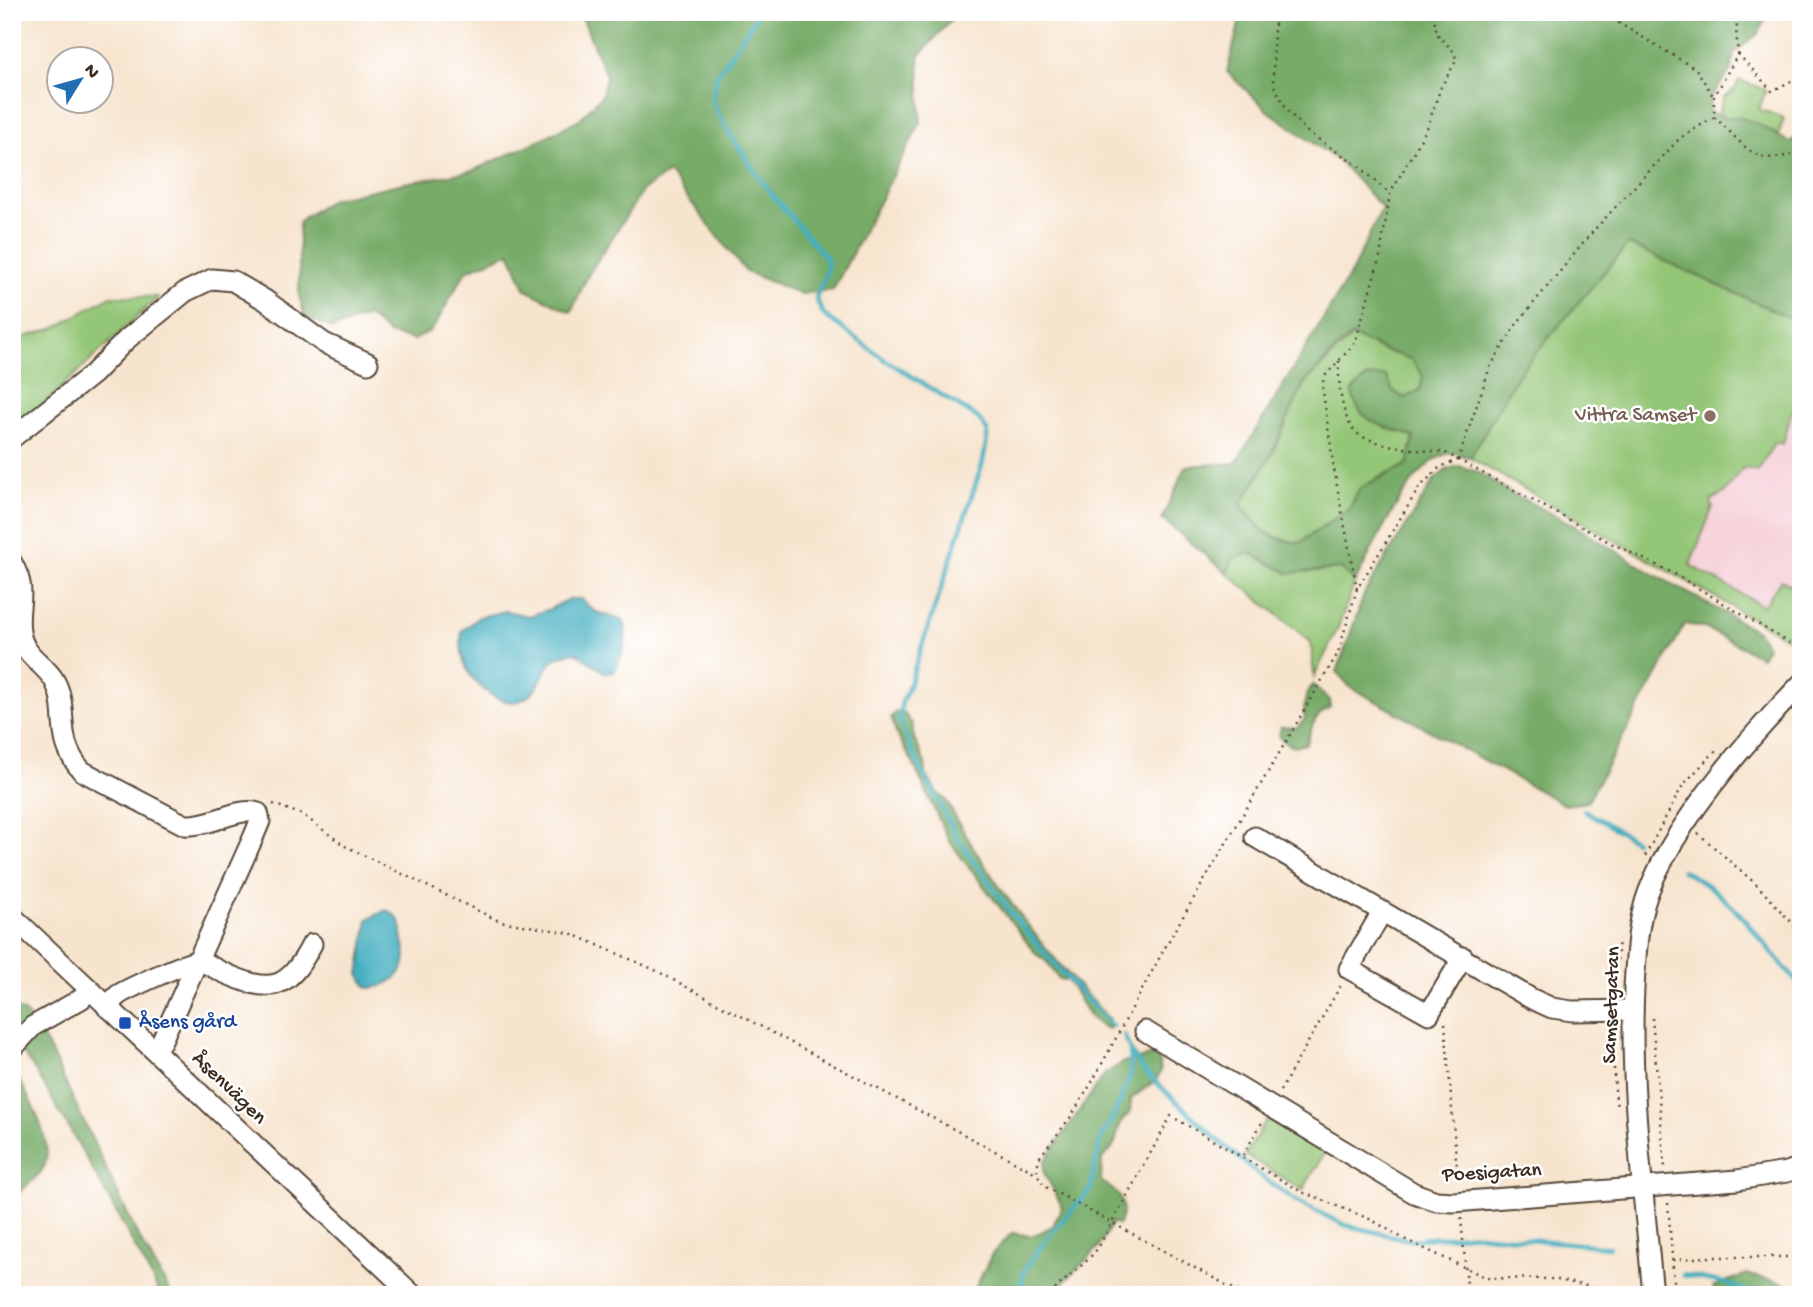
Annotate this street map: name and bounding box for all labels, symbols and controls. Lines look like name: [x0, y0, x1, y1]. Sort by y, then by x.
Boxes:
north arrow: [46, 46, 116, 116]
text: N: [78, 60, 104, 84]
place label: Vittra Samset: [1574, 404, 1698, 429]
marker: Vittra Samset: [1702, 408, 1718, 424]
street label: Samsetgatan: [1598, 946, 1628, 1064]
place label: Åsens gård: [139, 1009, 238, 1036]
marker: Åsens gård: [117, 1015, 133, 1031]
street label: Åsenvägen: [185, 1046, 272, 1131]
street label: Poesigatan: [1441, 1159, 1542, 1189]

